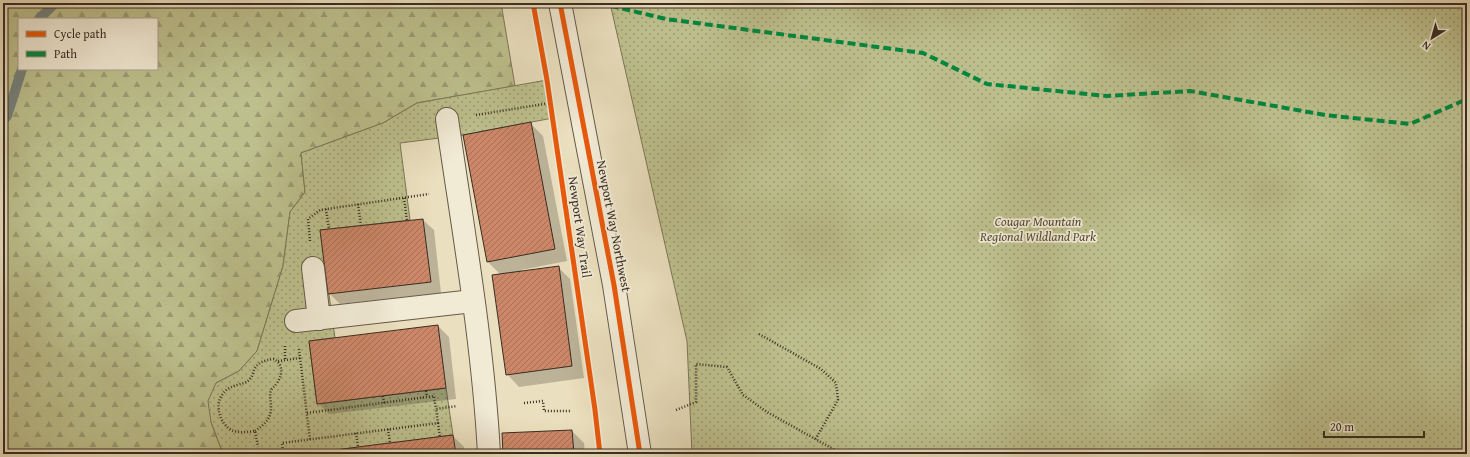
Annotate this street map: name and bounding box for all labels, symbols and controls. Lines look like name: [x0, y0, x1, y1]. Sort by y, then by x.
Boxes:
legend: [18, 18, 158, 70]
north arrow: [1412, 18, 1452, 58]
text: Cycle path: [54, 25, 107, 42]
text: N: [1418, 37, 1434, 55]
text: Path: [54, 45, 77, 62]
street label: Newport Way Northwest: [592, 159, 636, 294]
street label: Newport Way Trail: [563, 175, 597, 279]
park label: Cougar Mountain Regional Wildland Park: [979, 212, 1096, 246]
scale bar: [1324, 413, 1424, 439]
text: 20 m: [1330, 418, 1354, 435]

